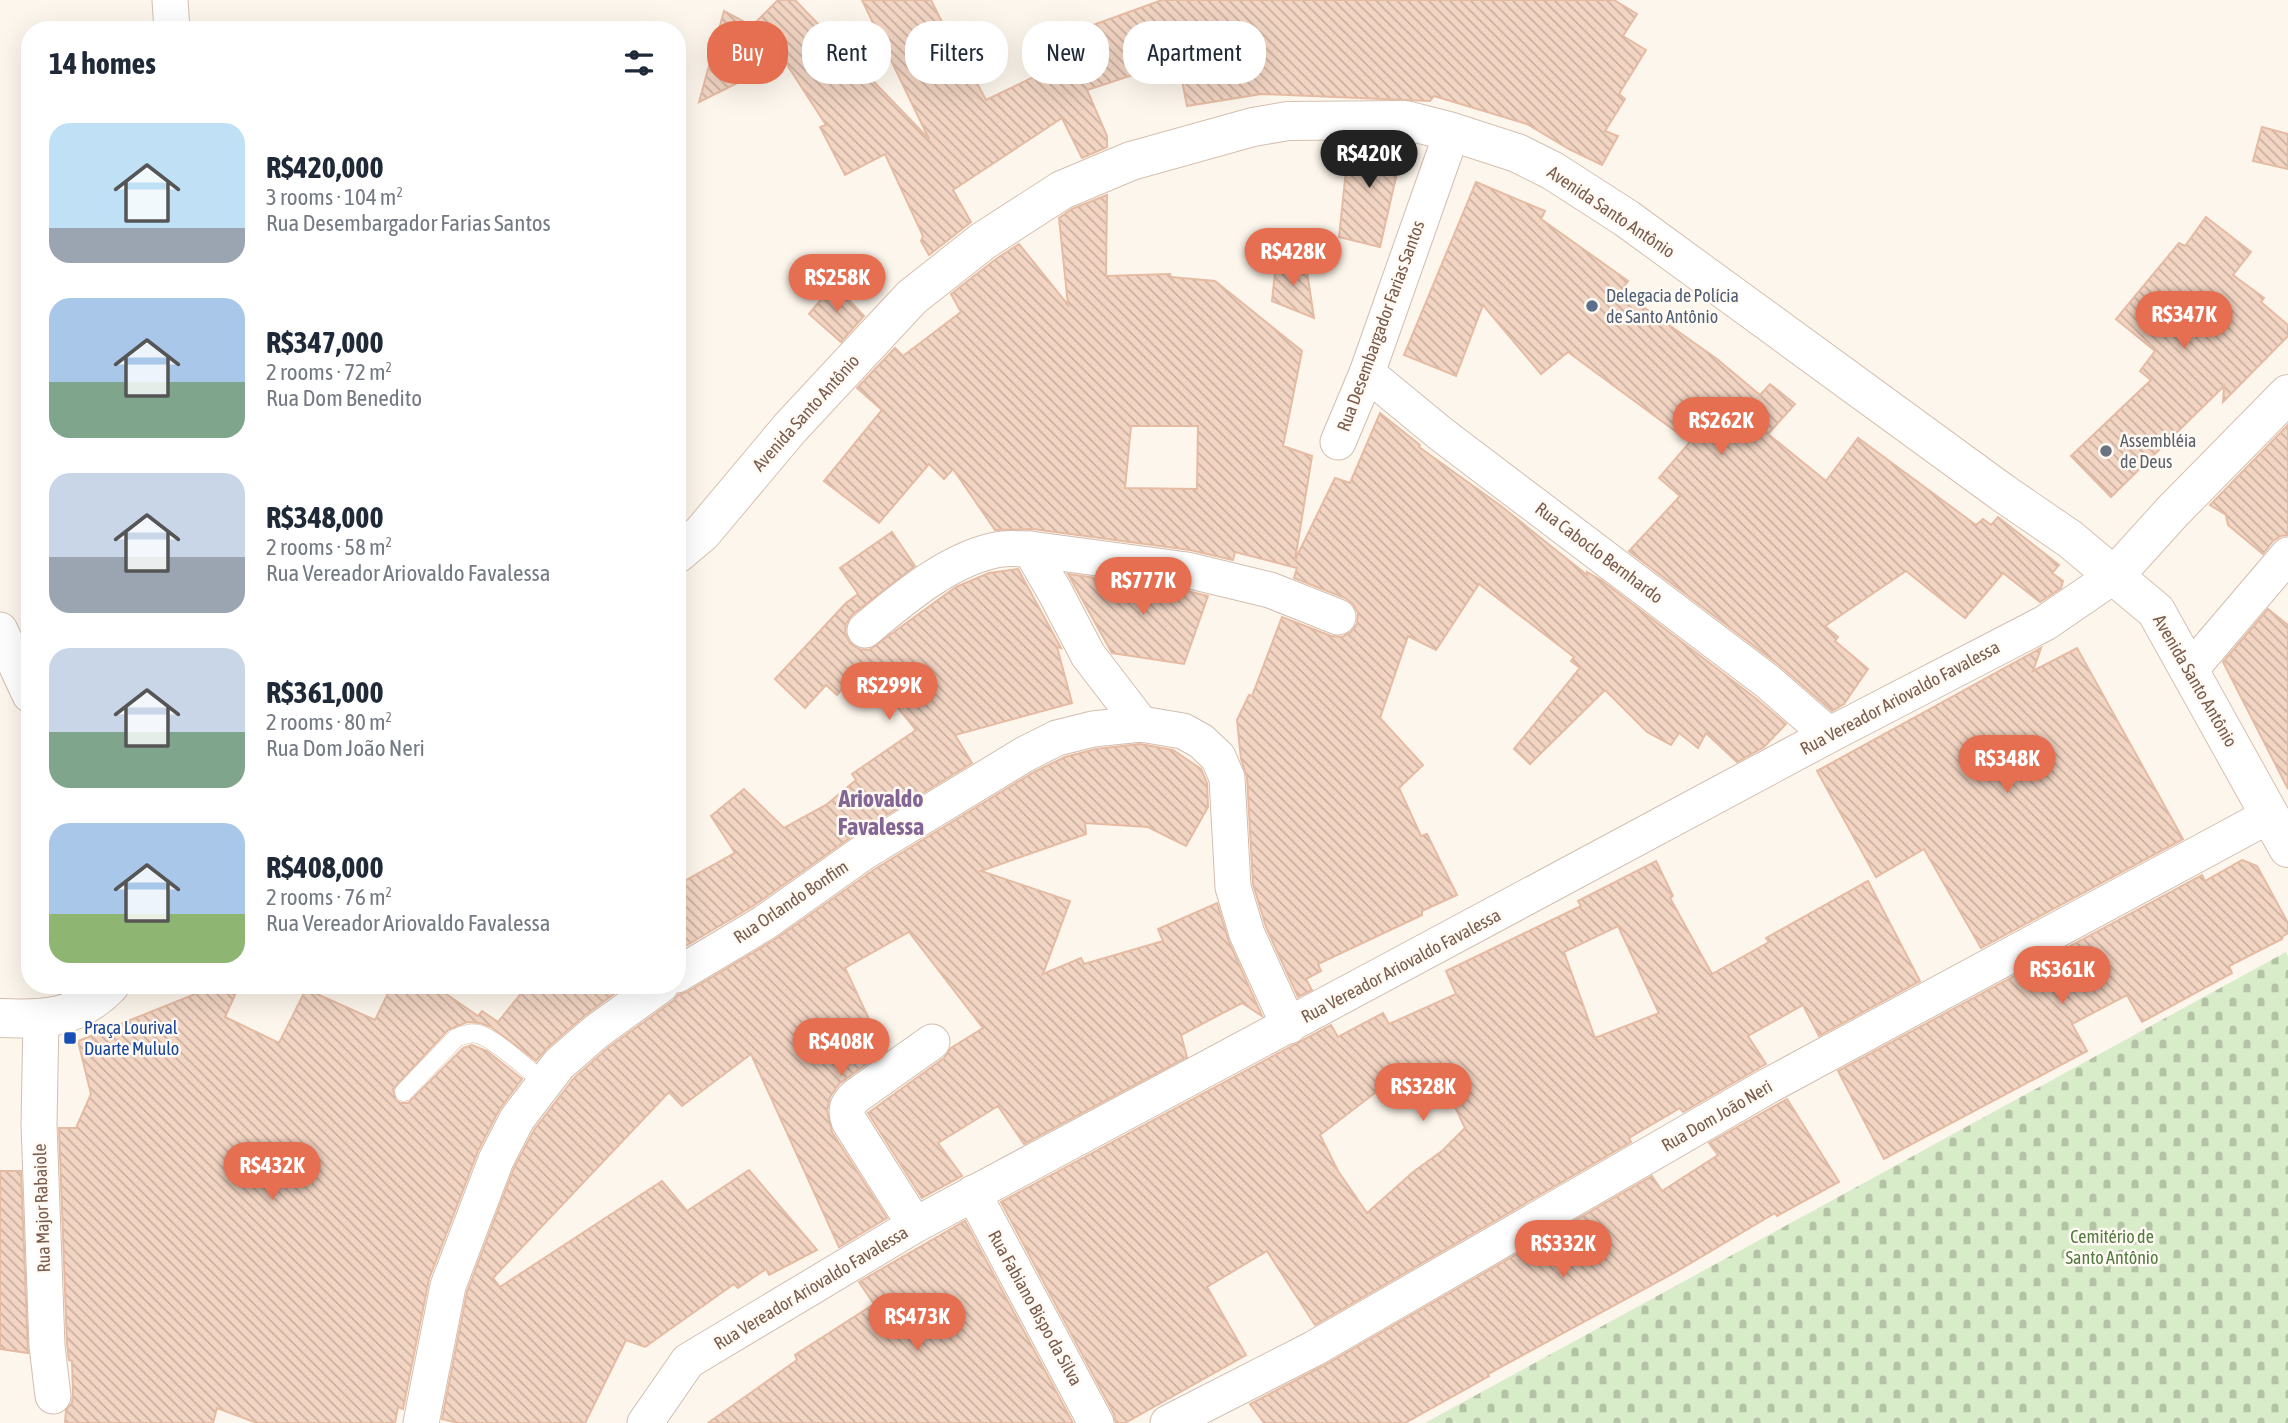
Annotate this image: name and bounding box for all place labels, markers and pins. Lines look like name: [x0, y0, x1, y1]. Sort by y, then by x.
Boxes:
pin: R$420K: [1312, 130, 1426, 190]
pin: R$428K: [1236, 229, 1350, 288]
pin: R$258K: [780, 254, 894, 314]
place label: Delegacia de Polícia de Santo Antônio: [1606, 285, 1739, 327]
pin: R$347K: [2127, 292, 2241, 351]
marker: Delegacia de Polícia de Santo Antônio: [1584, 298, 1600, 314]
pin: R$262K: [1664, 398, 1778, 457]
place label: Assembléia de Deus: [2120, 430, 2196, 472]
marker: Assembléia de Deus: [2098, 443, 2114, 459]
pin: R$777K: [1086, 558, 1200, 617]
pin: R$299K: [832, 662, 946, 722]
pin: R$348K: [1950, 736, 2064, 795]
pin: R$361K: [2005, 946, 2119, 1006]
place label: Praça Lourival Duarte Mululo: [84, 1017, 179, 1059]
pin: R$408K: [784, 1018, 898, 1078]
marker: Praça Lourival Duarte Mululo: [62, 1030, 78, 1046]
pin: R$328K: [1366, 1064, 1480, 1123]
pin: R$432K: [215, 1142, 329, 1202]
pin: R$332K: [1506, 1220, 1620, 1280]
pin: R$473K: [860, 1294, 974, 1353]

